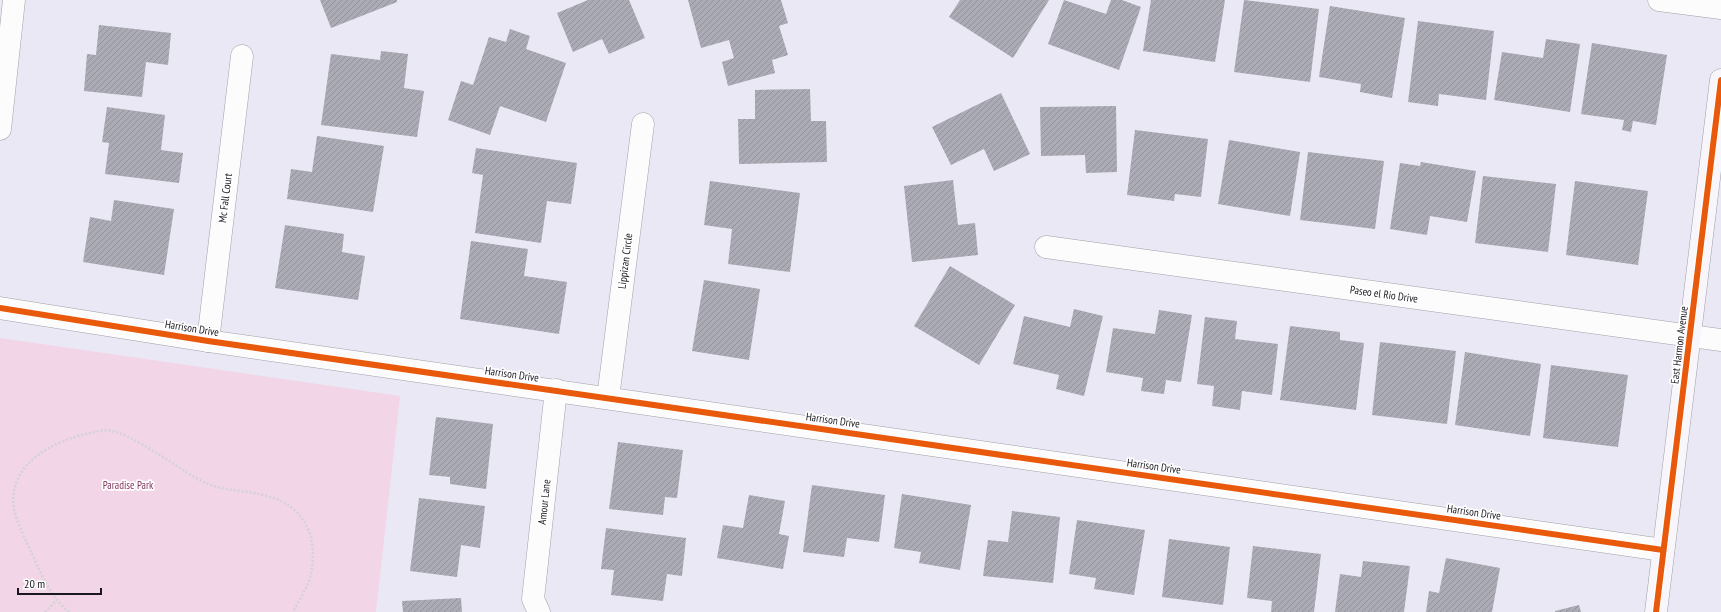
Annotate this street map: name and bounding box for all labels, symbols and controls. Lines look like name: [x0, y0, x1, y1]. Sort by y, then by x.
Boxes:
street label: Mc Fall Court: [215, 172, 235, 224]
street label: Lippizan Circle: [615, 232, 635, 290]
street label: Paseo el Rio Drive: [1349, 282, 1419, 306]
street label: East Harmon Avenue: [1667, 305, 1691, 385]
street label: Harrison Drive: [164, 317, 220, 339]
street label: Harrison Drive: [484, 363, 540, 385]
street label: Harrison Drive: [805, 409, 861, 431]
street label: Harrison Drive: [1126, 455, 1182, 477]
park label: Paradise Park: [103, 478, 154, 492]
street label: Amour Lane: [535, 478, 553, 525]
street label: Harrison Drive: [1446, 501, 1502, 523]
scale bar: [18, 570, 101, 596]
text: 20 m: [24, 576, 45, 591]

